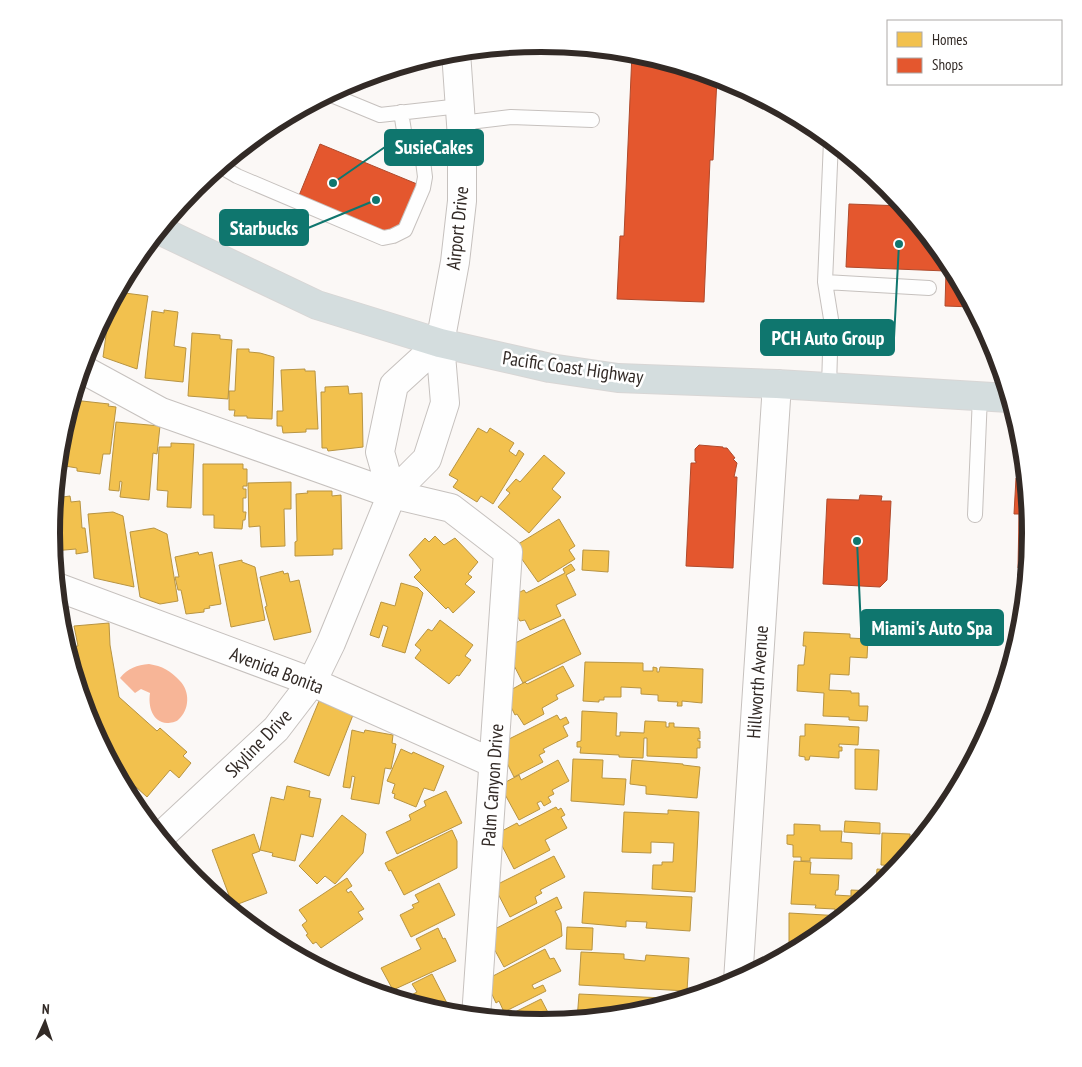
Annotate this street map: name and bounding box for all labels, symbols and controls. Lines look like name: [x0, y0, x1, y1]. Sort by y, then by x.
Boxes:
legend: [887, 20, 1062, 85]
text: Homes: [932, 30, 968, 49]
text: Shops: [932, 55, 963, 74]
callout: SusieCakes: [385, 130, 483, 165]
text: SusieCakes: [395, 134, 473, 160]
street label: Airport Drive: [441, 185, 473, 271]
callout: Starbucks: [220, 210, 308, 245]
text: Starbucks: [230, 215, 298, 241]
callout: PCH Auto Group: [761, 320, 894, 355]
text: PCH Auto Group: [772, 325, 884, 351]
street label: Pacific Coast Highway: [501, 345, 646, 389]
callout: Miami's Auto Spa: [861, 610, 1003, 645]
text: Miami's Auto Spa: [871, 615, 993, 641]
street label: Hillworth Avenue: [741, 625, 773, 739]
street label: Avenida Bonita: [227, 641, 327, 699]
street label: Skyline Drive: [220, 704, 297, 782]
street label: Palm Canyon Drive: [476, 723, 508, 847]
north arrow: [20, 997, 70, 1047]
text: N: [41, 1000, 50, 1018]

